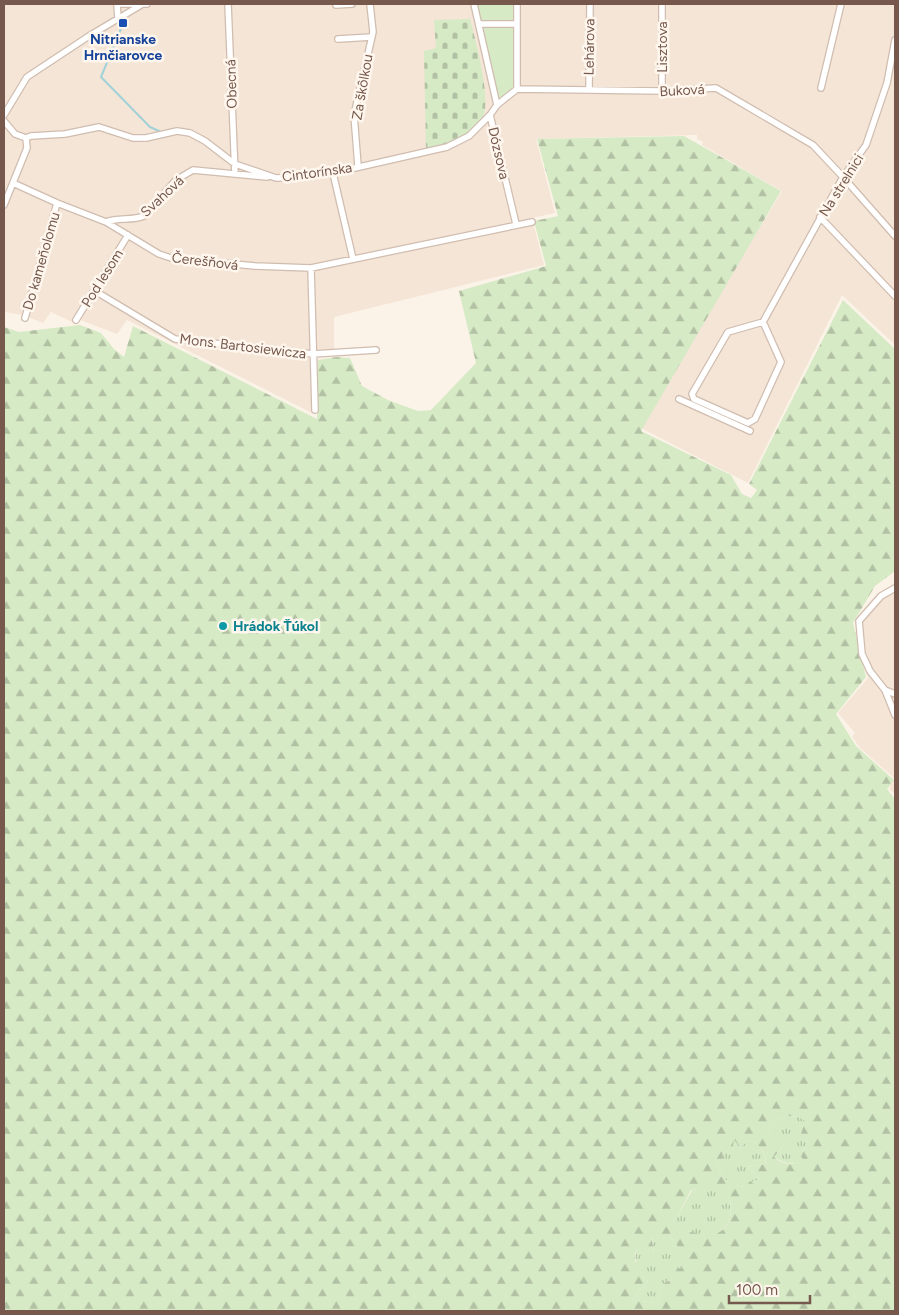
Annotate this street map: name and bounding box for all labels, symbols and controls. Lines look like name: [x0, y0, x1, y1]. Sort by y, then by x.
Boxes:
marker: Nitrianske Hrnčiarovce: [117, 17, 129, 29]
street label: Lehárova: [581, 18, 598, 76]
street label: Lisztova: [654, 21, 671, 73]
place label: Nitrianske Hrnčiarovce: [84, 31, 163, 64]
street label: Za škôlkou: [348, 53, 377, 121]
street label: Obecná: [222, 59, 241, 109]
street label: Buková: [659, 81, 705, 100]
street label: Dózsova: [484, 125, 513, 181]
street label: Na strelnici: [816, 151, 867, 220]
street label: Cintorínska: [281, 159, 353, 186]
street label: Svahová: [137, 172, 187, 221]
street label: Do kameňolomu: [19, 210, 64, 312]
street label: Pod lesom: [78, 246, 127, 310]
street label: Čerešňová: [171, 249, 239, 274]
street label: Mons. Bartosiewicza: [179, 330, 307, 363]
place label: Hrádok Ťúkol: [233, 618, 318, 635]
marker: Hrádok Ťúkol: [217, 620, 229, 632]
scale bar: [729, 1272, 810, 1304]
text: 100 m: [736, 1281, 778, 1299]

